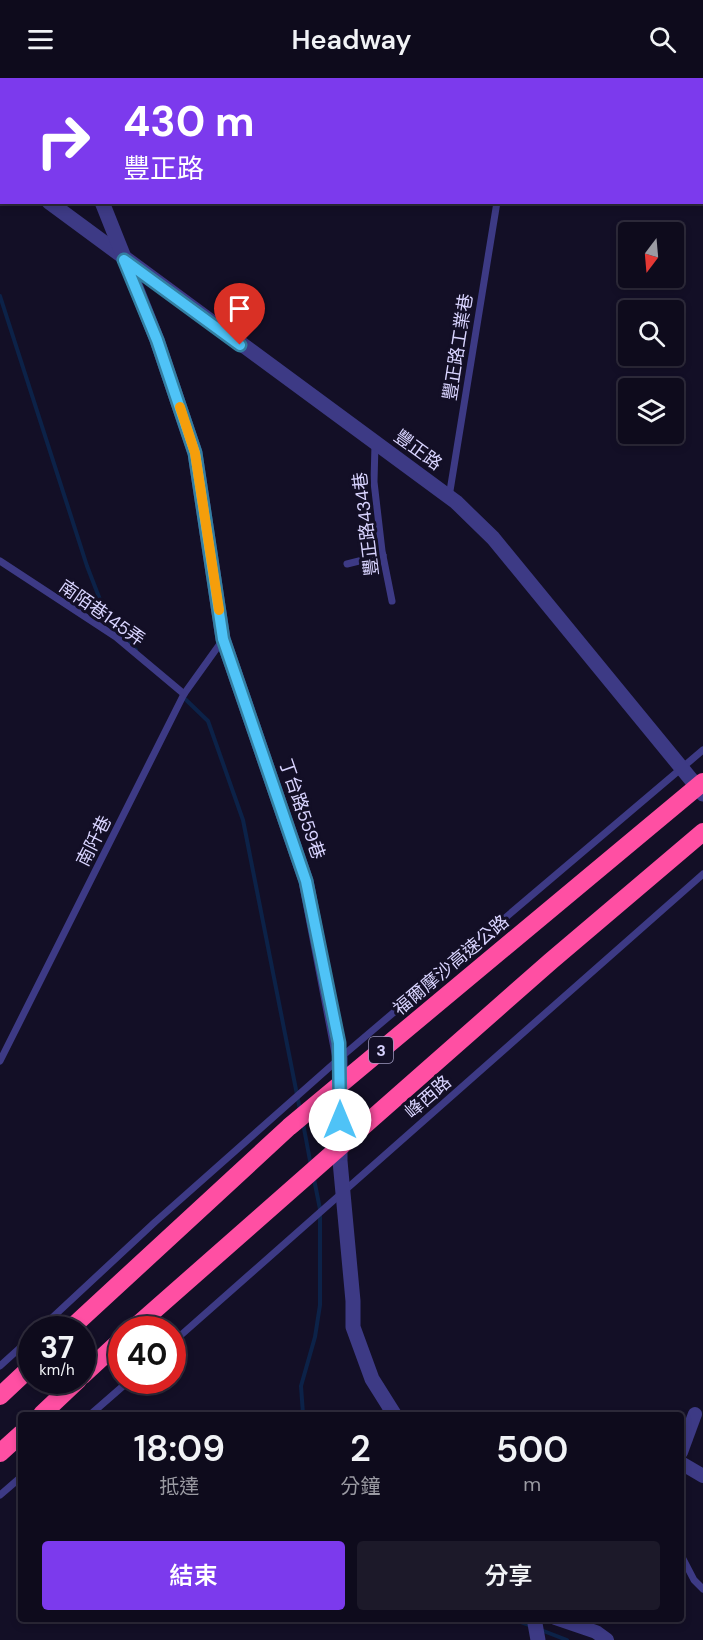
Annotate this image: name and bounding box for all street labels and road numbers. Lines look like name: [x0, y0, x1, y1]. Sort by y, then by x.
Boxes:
street label: 豐正路工業巷: [438, 292, 478, 402]
street label: 豐正路: [389, 424, 447, 476]
street label: 豐正路434巷: [348, 471, 384, 577]
street label: 南陌巷145弄: [54, 575, 150, 651]
street label: 丁台路559巷: [274, 756, 330, 862]
street label: 南阡巷: [71, 811, 117, 871]
street label: 福爾摩沙高速公路: [388, 910, 514, 1020]
road number: 3: [369, 1037, 393, 1063]
street label: 峰西路: [400, 1070, 456, 1124]

